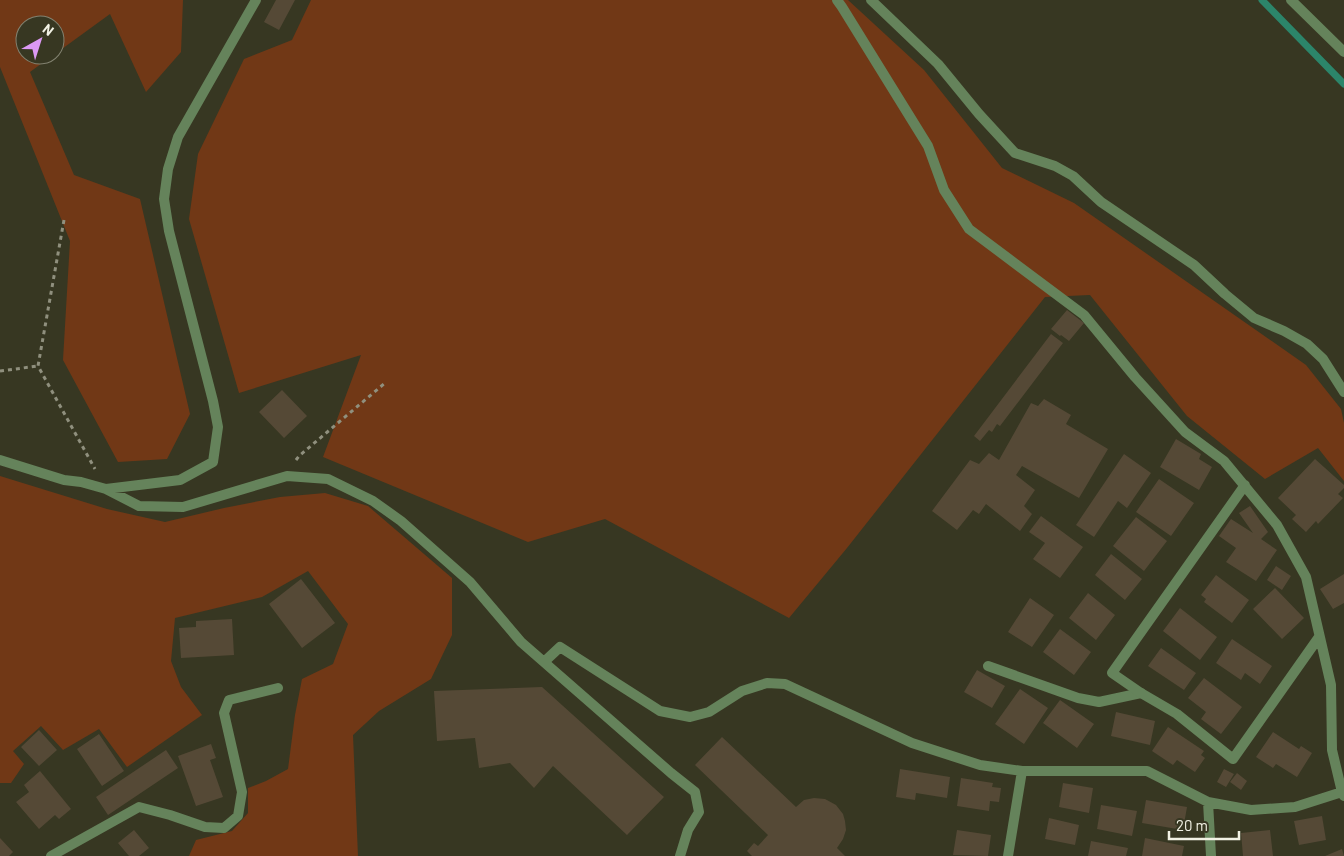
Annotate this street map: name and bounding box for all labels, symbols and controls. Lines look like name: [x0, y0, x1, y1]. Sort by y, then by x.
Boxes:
north arrow: [15, 15, 65, 65]
text: N: [40, 20, 57, 39]
scale bar: [1169, 808, 1239, 840]
text: 20 m: [1176, 816, 1208, 834]

